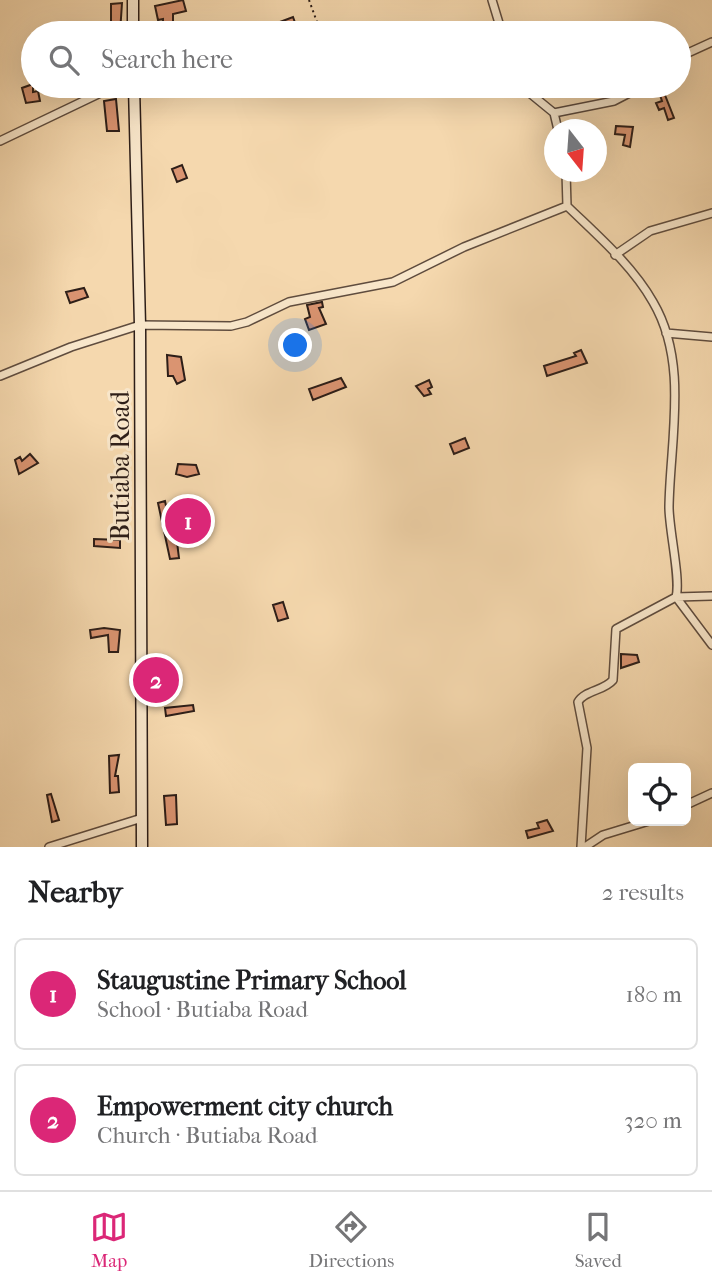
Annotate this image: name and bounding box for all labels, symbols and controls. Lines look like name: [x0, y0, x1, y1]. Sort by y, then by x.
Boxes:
search box: [21, 21, 691, 98]
icon: search: [45, 41, 83, 79]
text: Search here: [101, 44, 233, 75]
north arrow: [544, 119, 607, 182]
your location: [278, 328, 312, 362]
street label: Butiaba Road: [105, 390, 136, 541]
pin: 1: [165, 495, 211, 547]
pin: 2: [133, 654, 179, 706]
map controls: [628, 763, 691, 826]
button: locate: [628, 763, 691, 826]
text: Nearby: [28, 875, 123, 910]
text: 2 results: [602, 879, 684, 906]
text: Staugustine Primary School: [97, 965, 407, 996]
text: 1: [49, 981, 57, 1008]
text: 180 m: [625, 981, 682, 1008]
text: School · Butiaba Road: [97, 996, 308, 1023]
text: Empowerment city church: [97, 1091, 393, 1122]
text: 2: [47, 1107, 59, 1134]
text: 320 m: [624, 1107, 682, 1134]
text: Church · Butiaba Road: [97, 1122, 318, 1149]
tab: Map: [90, 1208, 128, 1272]
tab: Directions: [309, 1208, 394, 1272]
tab: Saved: [575, 1208, 622, 1272]

